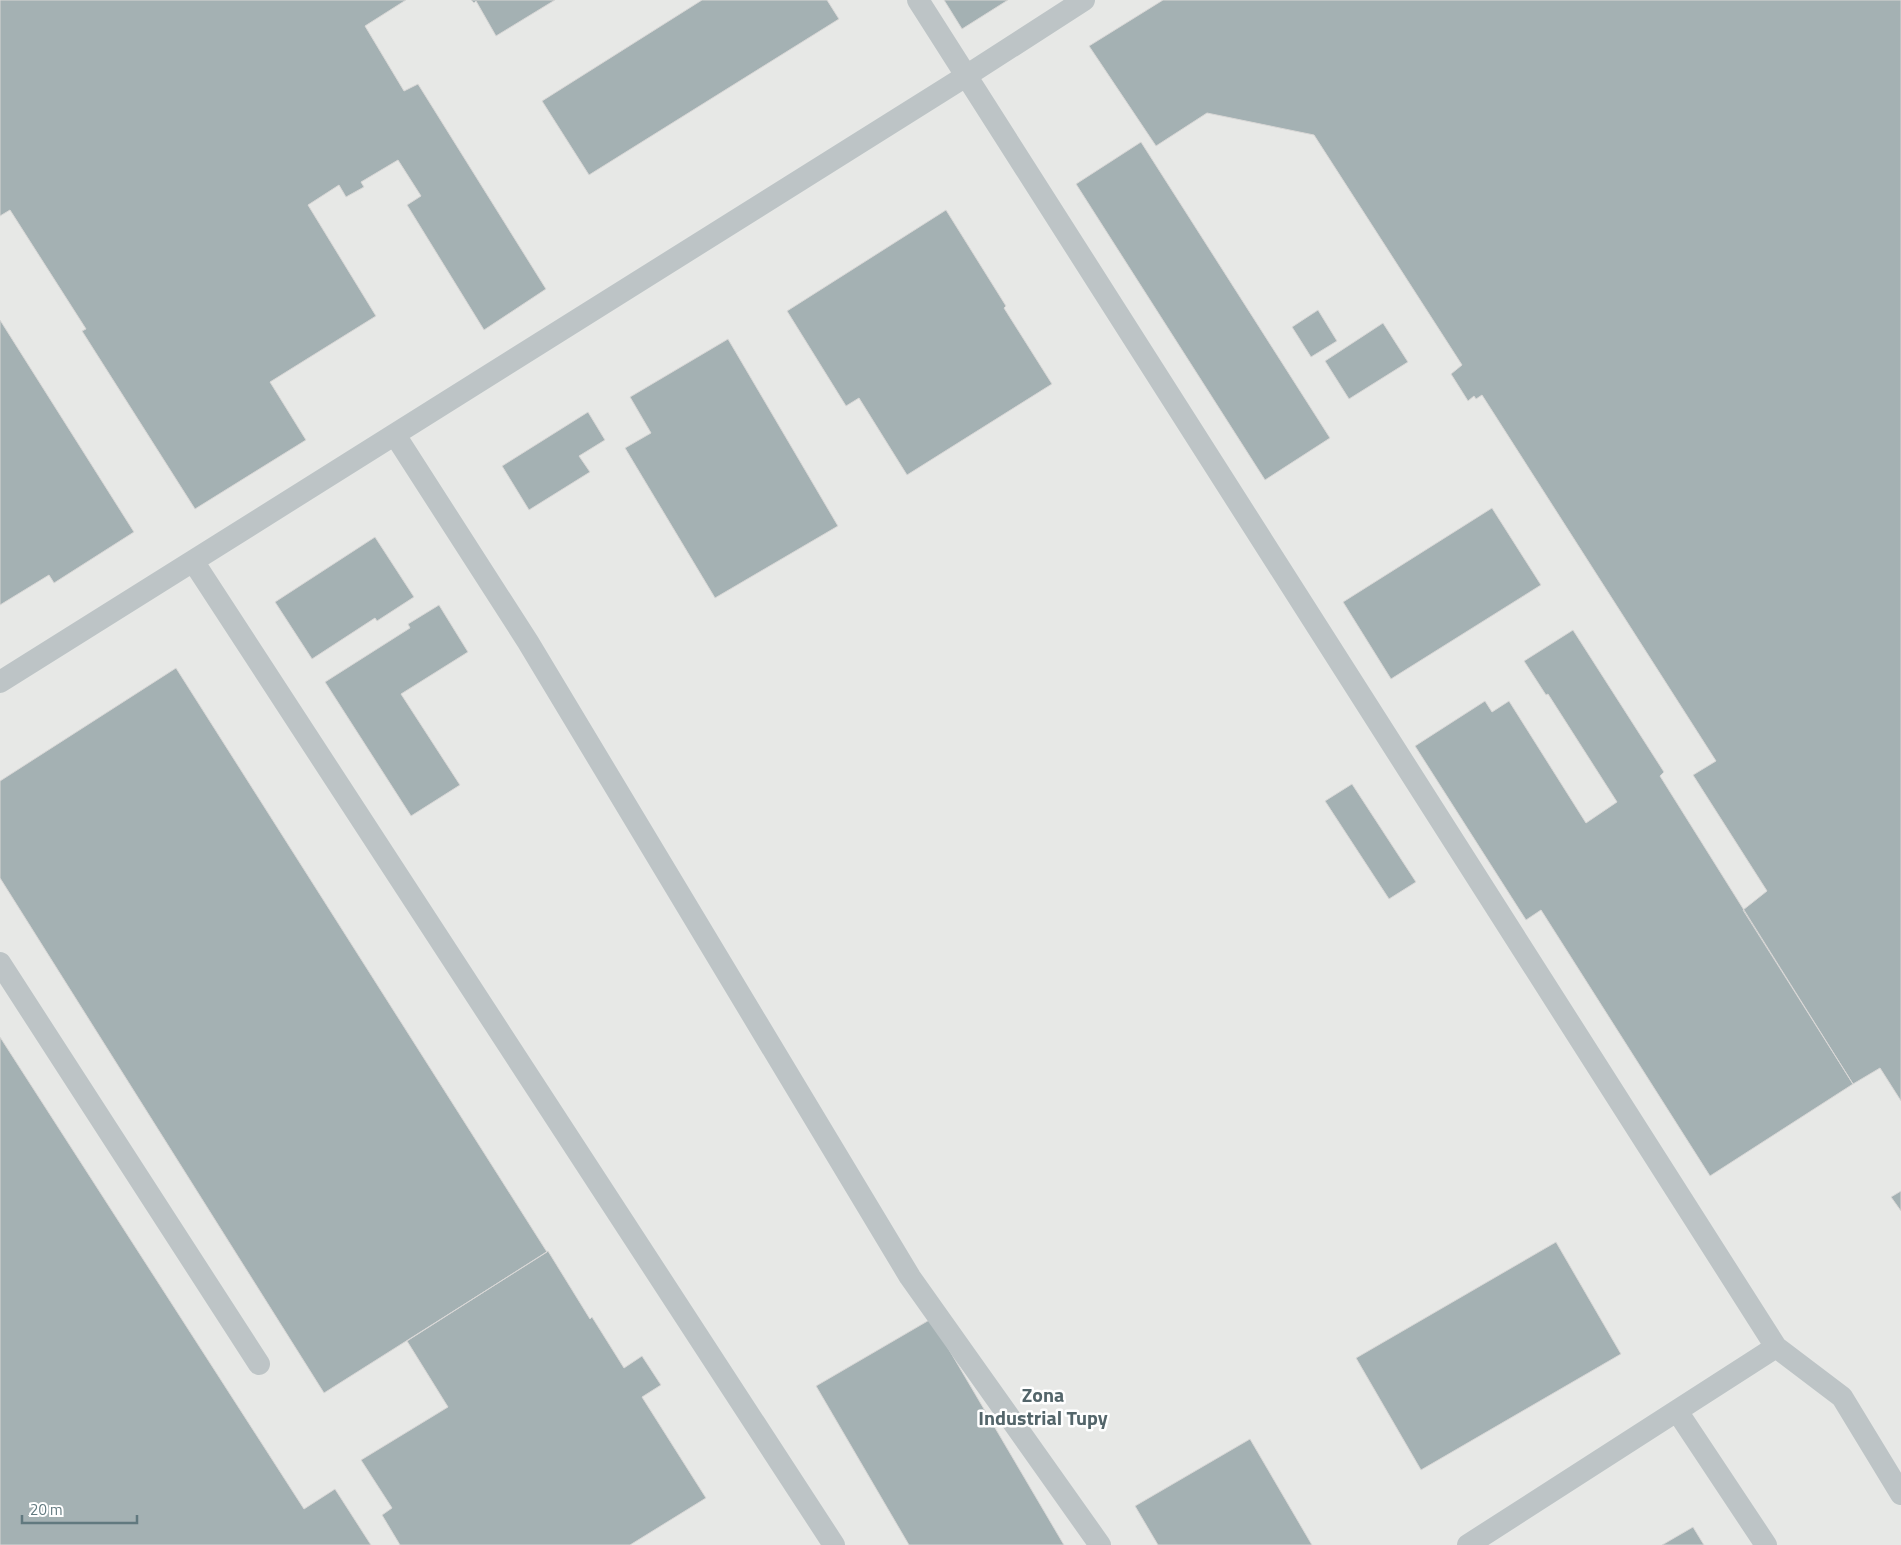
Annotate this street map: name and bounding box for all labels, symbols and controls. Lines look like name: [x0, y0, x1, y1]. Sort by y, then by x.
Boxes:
district label: Zona Industrial Tupy: [978, 1379, 1108, 1433]
scale bar: [22, 1492, 138, 1524]
text: 20 m: [30, 1498, 63, 1521]

